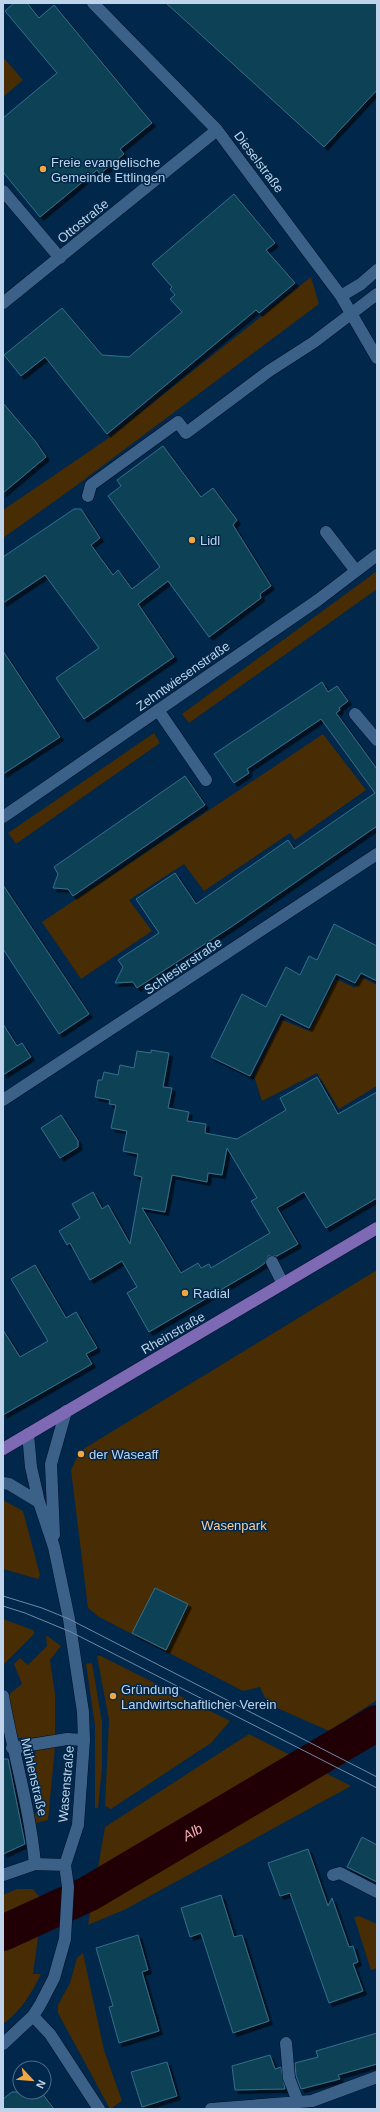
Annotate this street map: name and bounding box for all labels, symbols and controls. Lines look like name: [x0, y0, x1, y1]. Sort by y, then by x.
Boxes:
street label: Dieselstraße: [231, 128, 287, 196]
place label: Freie evangelische Gemeinde Ettlingen: [51, 155, 165, 185]
marker: Freie evangelische Gemeinde Ettlingen: [38, 164, 48, 174]
street label: Ottostraße: [54, 196, 112, 246]
place label: Lidl: [200, 533, 220, 548]
marker: Lidl: [187, 535, 197, 545]
street label: Zehntwiesenstraße: [133, 638, 233, 714]
street label: Schlesierstraße: [141, 935, 225, 997]
place label: Radial: [193, 1286, 230, 1301]
marker: Radial: [180, 1288, 190, 1298]
street label: Rheinstraße: [139, 1309, 207, 1357]
place label: der Waseaff: [89, 1447, 159, 1462]
marker: der Waseaff: [76, 1449, 86, 1459]
park label: Wasenpark: [201, 1518, 267, 1533]
place label: Gründung Landwirtschaftlicher Verein: [121, 1682, 276, 1712]
marker: Gründung Landwirtschaftlicher Verein: [108, 1691, 118, 1701]
street label: Mühlenstraße: [18, 1737, 50, 1817]
street label: Wasenstraße: [55, 1745, 77, 1823]
water label: Alb: [179, 1820, 206, 1845]
north arrow: [12, 2060, 52, 2100]
text: N: [34, 2078, 48, 2091]

